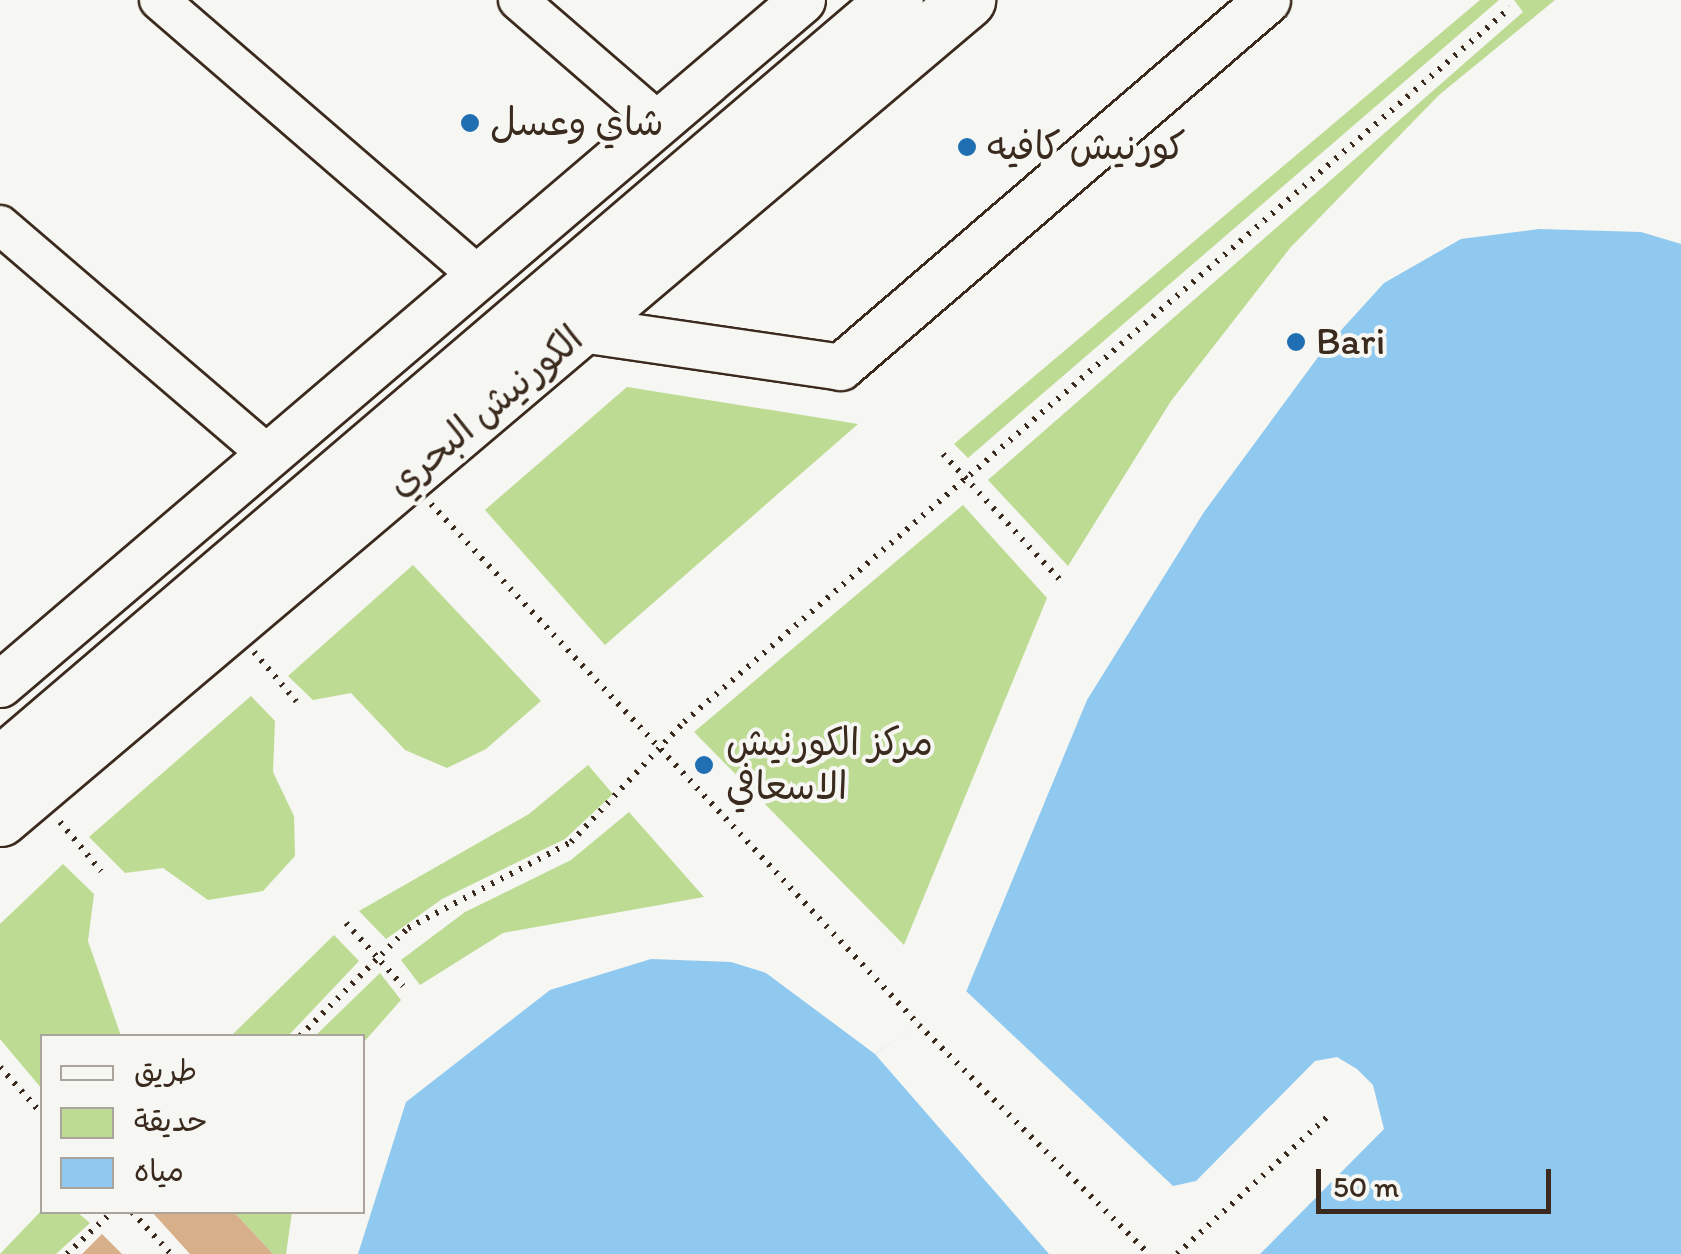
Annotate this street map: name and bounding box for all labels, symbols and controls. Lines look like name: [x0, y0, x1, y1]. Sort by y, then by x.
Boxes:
place label: شاي وعسل: [490, 100, 664, 146]
marker: شاي وعسل: [459, 112, 481, 134]
place label: كورنيش كافيه: [987, 124, 1186, 170]
marker: كورنيش كافيه: [956, 136, 978, 158]
street label: الكورنيش البحري: [378, 316, 592, 506]
place label: Bari: [1316, 319, 1385, 365]
marker: Bari: [1285, 331, 1307, 353]
place label: مركز الكورنيش الاسعافي: [726, 720, 933, 809]
marker: مركز الكورنيش الاسعافي: [691, 752, 717, 778]
legend: [40, 1034, 365, 1214]
text: طريق: [134, 1052, 197, 1089]
text: حديقة: [134, 1102, 208, 1139]
scale bar: [1321, 1149, 1556, 1211]
text: مياه: [134, 1152, 184, 1189]
text: 50 m: [1333, 1168, 1399, 1205]

